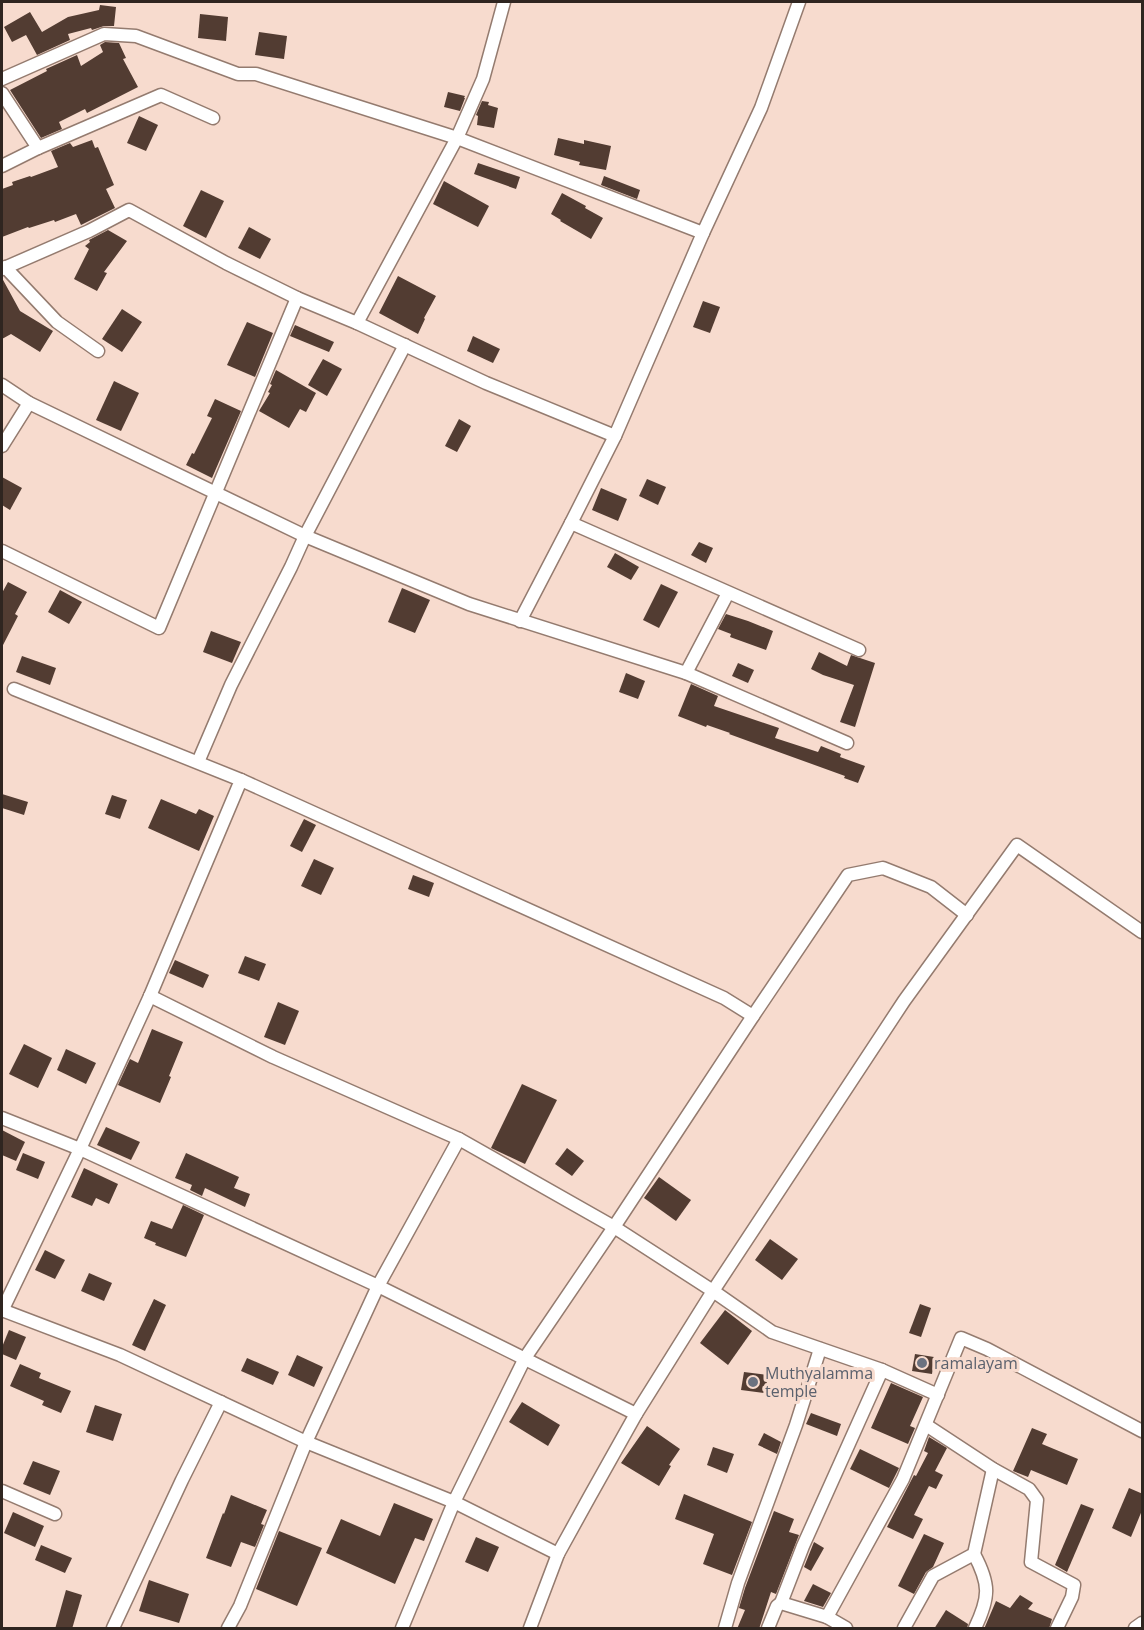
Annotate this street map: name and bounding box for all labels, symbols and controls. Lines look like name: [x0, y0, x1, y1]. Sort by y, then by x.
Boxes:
place label: ramalayam: [934, 1352, 1018, 1374]
marker: ramalayam: [915, 1356, 929, 1370]
place label: Muthyalamma temple: [765, 1362, 873, 1402]
marker: Muthyalamma temple: [746, 1375, 760, 1389]

